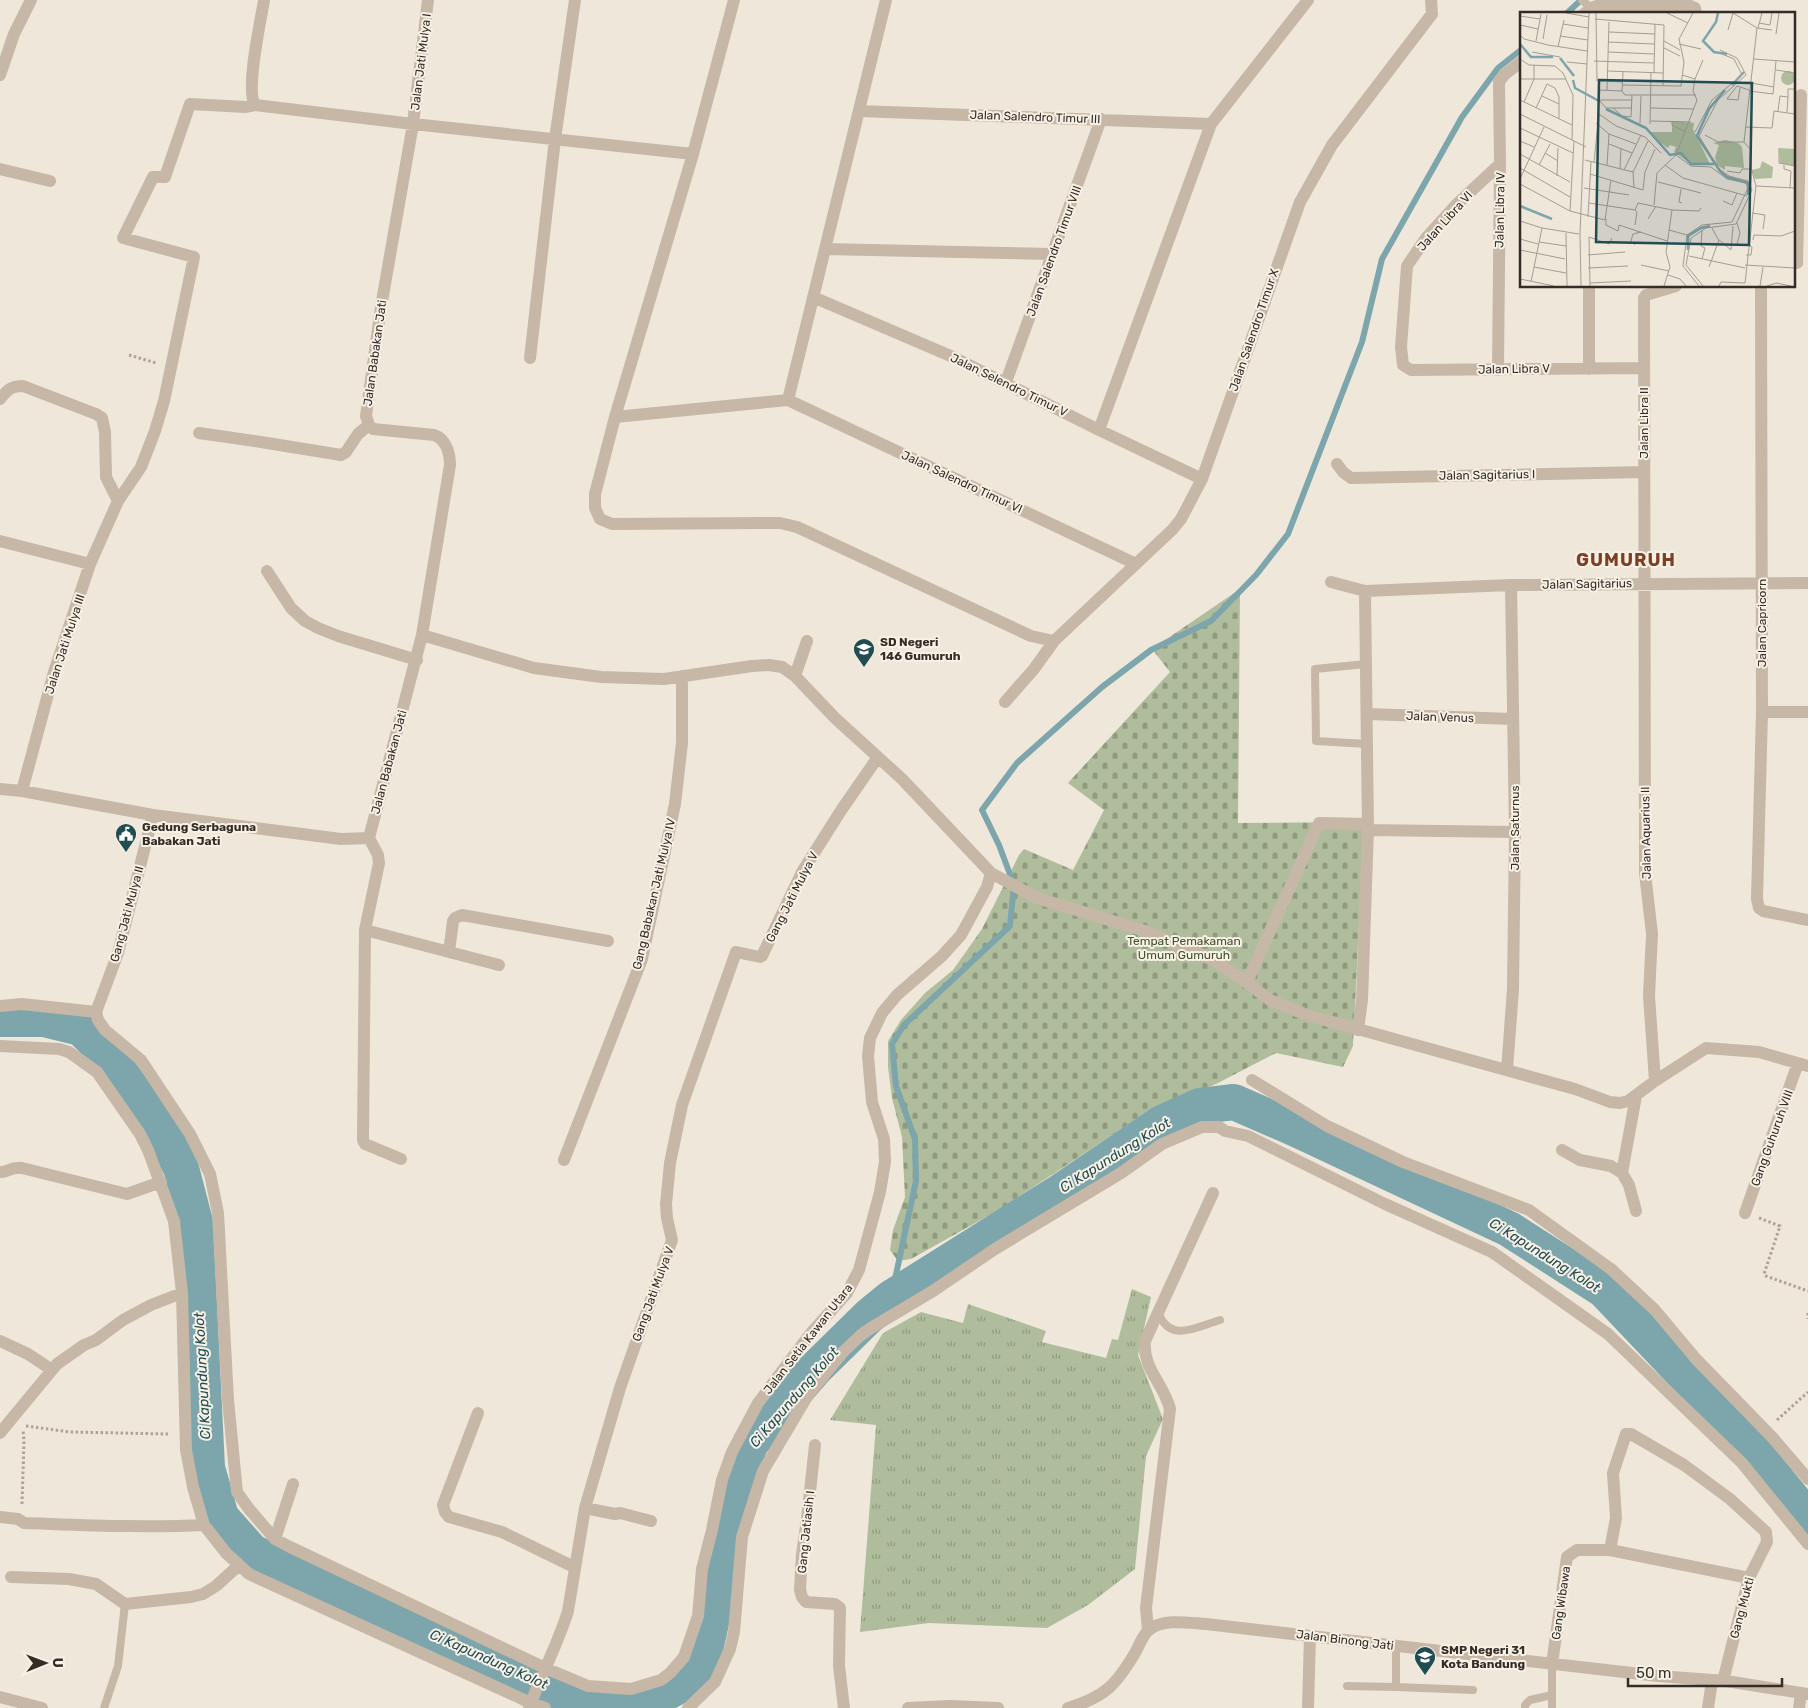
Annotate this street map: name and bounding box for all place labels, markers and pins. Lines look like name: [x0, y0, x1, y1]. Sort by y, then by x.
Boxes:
place label: SD Negeri 146 Gumuruh: [880, 635, 961, 663]
school or university icon: SD Negeri 146 Gumuruh: [852, 637, 876, 668]
place label: Gedung Serbaguna Babakan Jati: [142, 820, 256, 848]
public building icon: Gedung Serbaguna Babakan Jati: [114, 822, 138, 853]
place label: SMP Negeri 31 Kota Bandung: [1441, 1643, 1525, 1671]
school or university icon: SMP Negeri 31 Kota Bandung: [1413, 1645, 1437, 1676]

